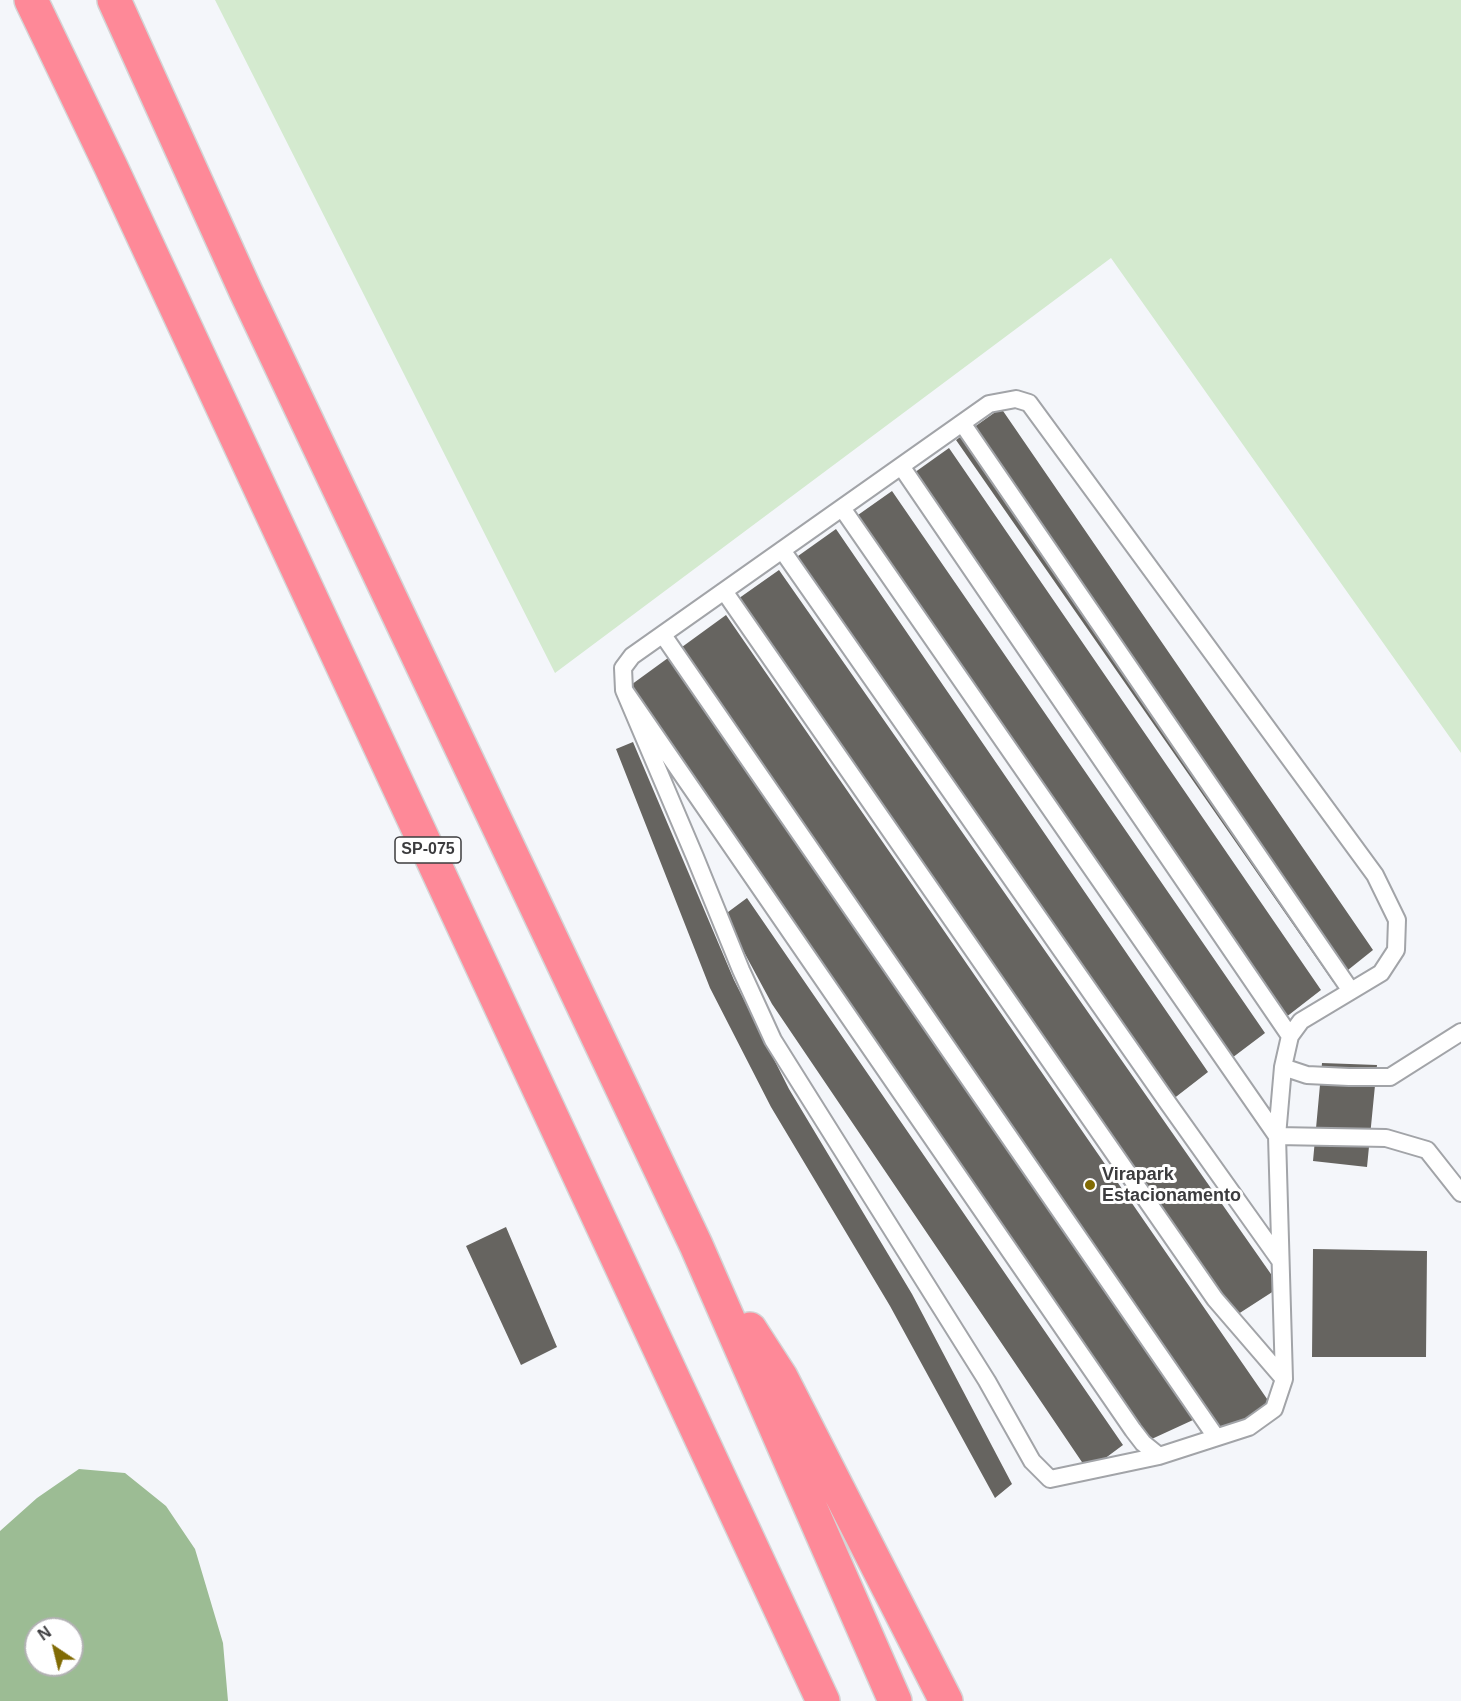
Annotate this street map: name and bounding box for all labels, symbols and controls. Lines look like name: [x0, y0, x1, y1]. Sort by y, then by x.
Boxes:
road number: SP-075: [395, 837, 461, 863]
place label: Virapark Estacionamento: [1102, 1164, 1241, 1206]
marker: Virapark Estacionamento: [1083, 1178, 1097, 1192]
north arrow: [24, 1617, 84, 1677]
text: N: [35, 1623, 54, 1644]

